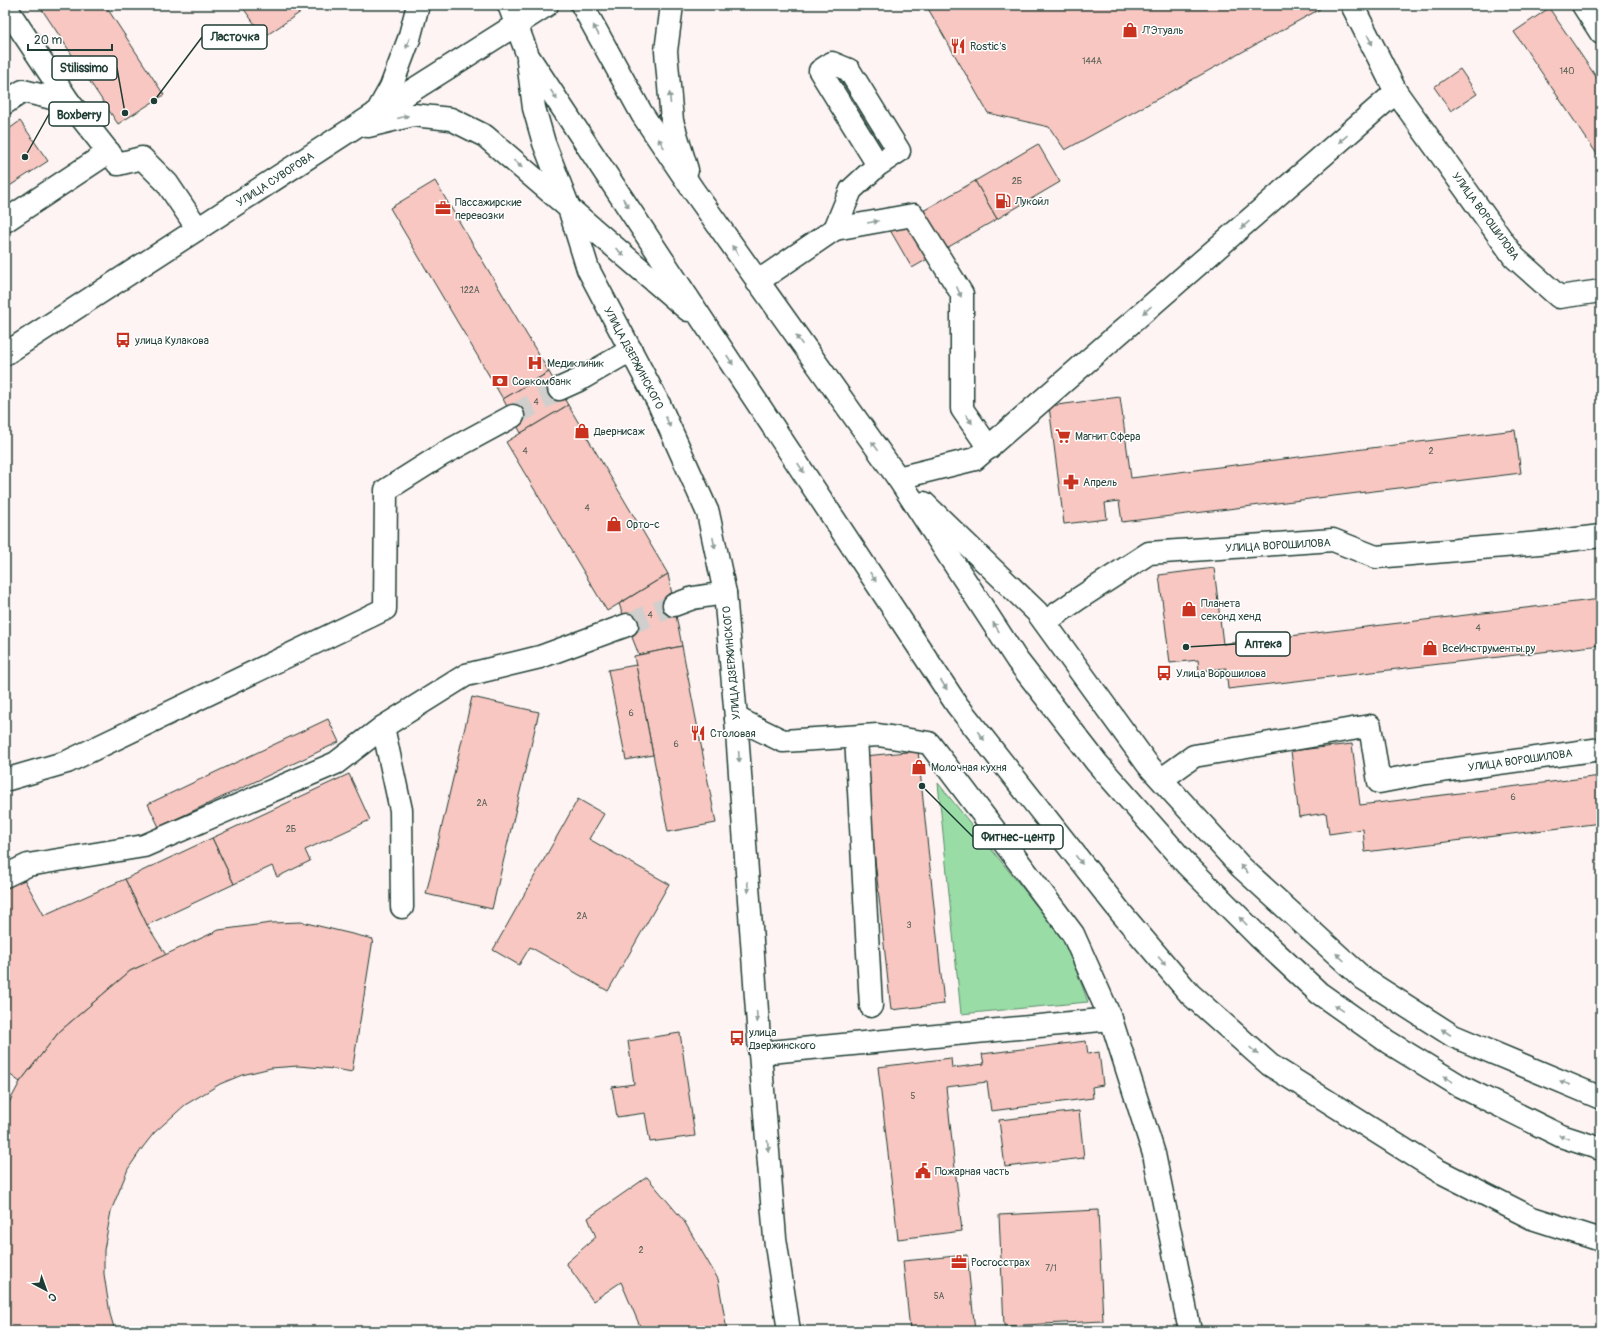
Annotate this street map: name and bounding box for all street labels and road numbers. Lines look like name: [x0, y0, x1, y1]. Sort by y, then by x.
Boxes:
street label: УЛИЦА СУВОРОВА: [234, 150, 316, 209]
street label: УЛИЦА ВОРОШИЛОВА: [1449, 170, 1522, 263]
street label: УЛИЦА ДЗЕРЖИНСКОГО: [601, 305, 666, 412]
street label: УЛИЦА ВОРОШИЛОВА: [1225, 536, 1331, 555]
street label: УЛИЦА ДЗЕРЖИНСКОГО: [720, 606, 743, 720]
street label: УЛИЦА ВОРОШИЛОВА: [1467, 747, 1573, 774]

